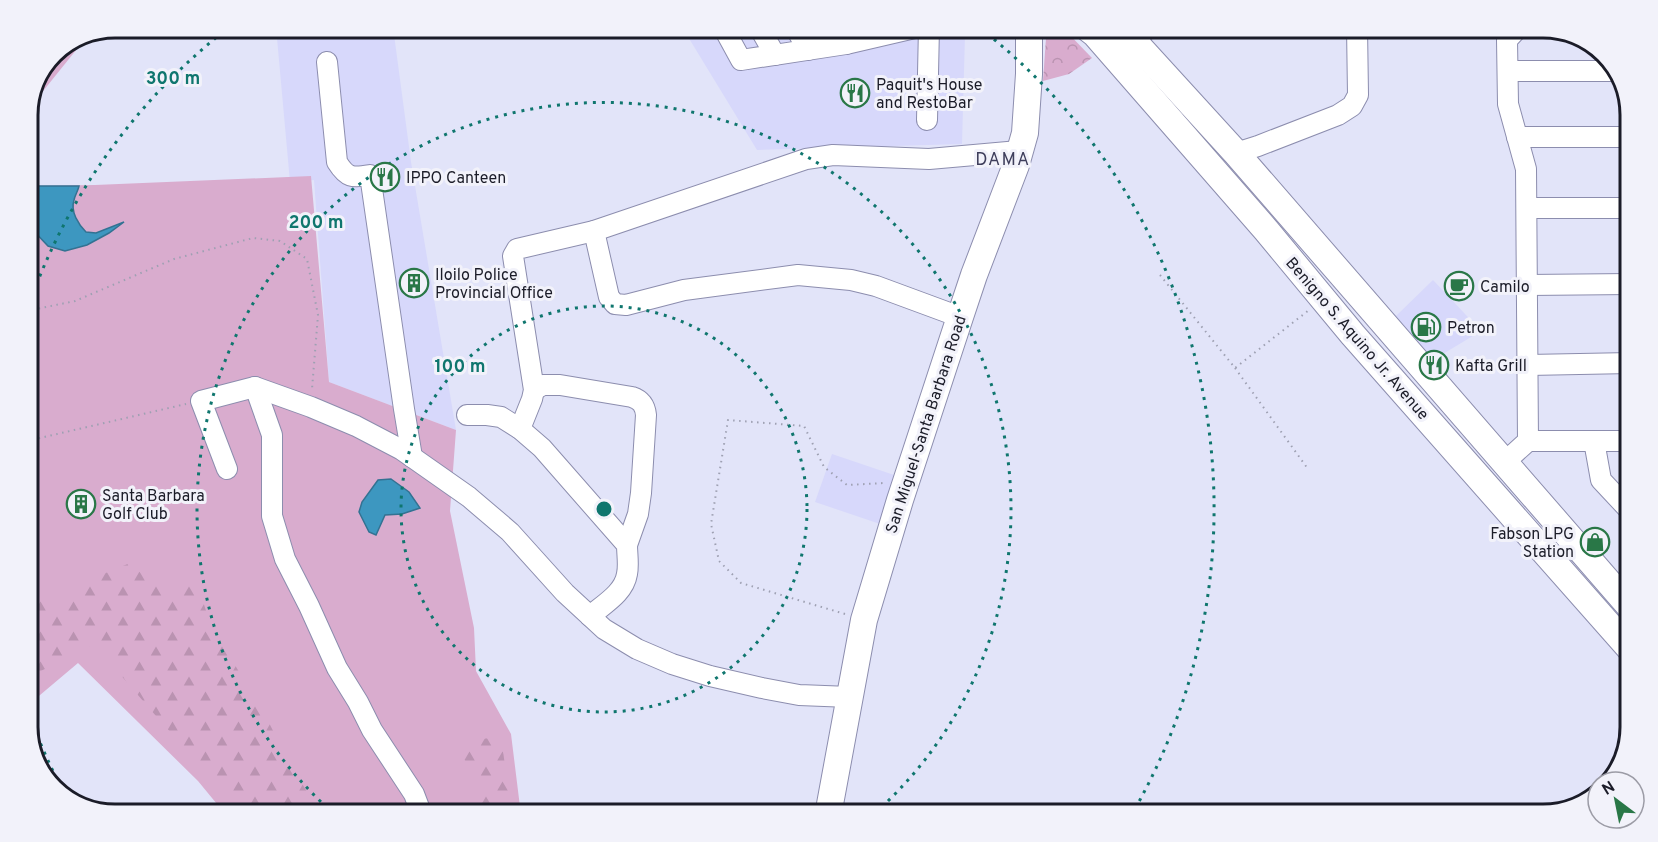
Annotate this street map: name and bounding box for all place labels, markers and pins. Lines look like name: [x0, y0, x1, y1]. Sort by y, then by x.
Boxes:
place label: Paquit's House and RestoBar: [876, 76, 982, 114]
restaurant icon: Paquit's House and RestoBar: [839, 77, 871, 109]
restaurant icon: IPPO Canteen: [369, 161, 401, 193]
place label: IPPO Canteen: [406, 169, 506, 189]
place label: Iloilo Police Provincial Office: [435, 266, 553, 304]
building icon: Iloilo Police Provincial Office: [398, 267, 430, 299]
cafe icon: Camilo: [1443, 270, 1475, 302]
place label: Camilo: [1480, 278, 1530, 298]
fuel station icon: Petron: [1410, 311, 1442, 343]
place label: Petron: [1447, 319, 1495, 339]
restaurant icon: Kafta Grill: [1418, 349, 1450, 381]
place label: Kafta Grill: [1455, 357, 1527, 377]
place label: Santa Barbara Golf Club: [102, 487, 205, 525]
building icon: Santa Barbara Golf Club: [65, 488, 97, 520]
centre of rings: [594, 499, 614, 519]
place label: Fabson LPG Station: [1490, 525, 1574, 563]
shop icon: Fabson LPG Station: [1579, 526, 1611, 558]

